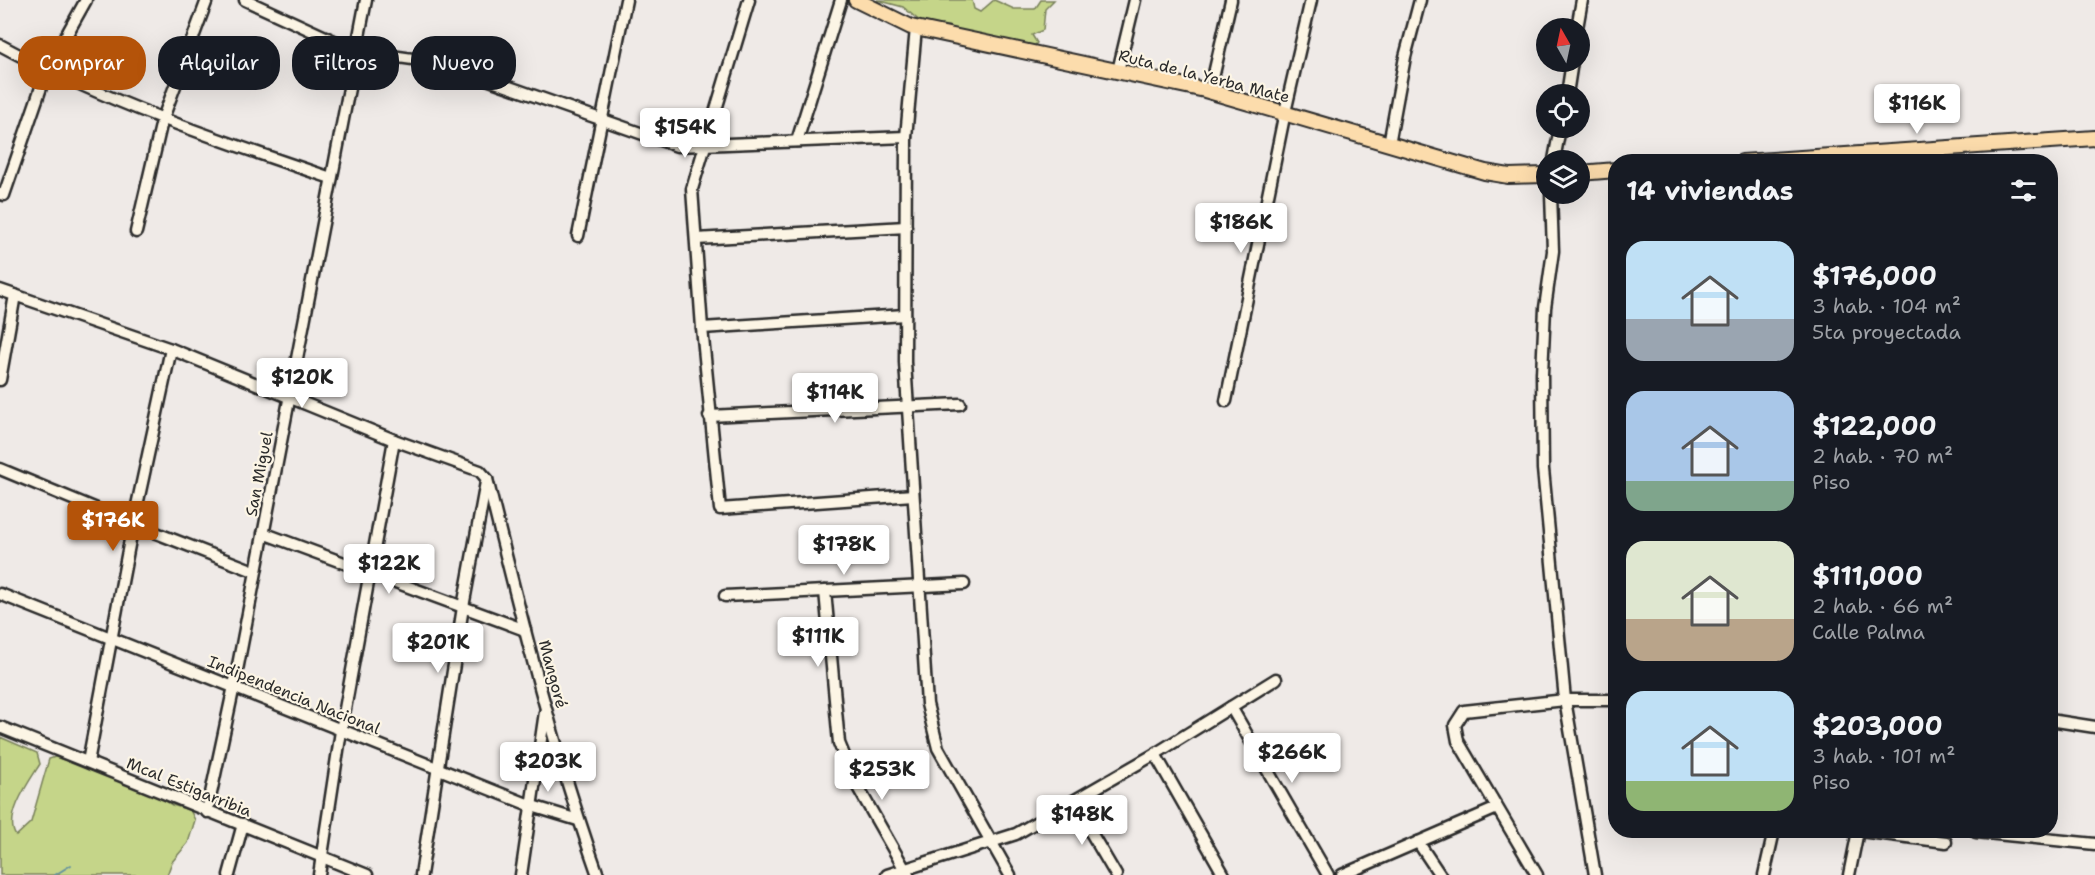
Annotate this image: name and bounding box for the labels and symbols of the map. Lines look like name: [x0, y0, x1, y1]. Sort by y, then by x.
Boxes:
north arrow: [1536, 18, 1590, 72]
street label: Ruta de la Yerba Mate: [1116, 45, 1292, 107]
pin: $116K: [1875, 84, 1959, 135]
pin: $154K: [643, 108, 727, 159]
pin: $186K: [1199, 203, 1283, 254]
pin: $120K: [260, 358, 344, 409]
pin: $114K: [793, 373, 877, 424]
street label: San Miguel: [240, 430, 278, 518]
pin: $176K: [71, 501, 155, 552]
pin: $178K: [802, 525, 886, 576]
pin: $122K: [347, 544, 431, 595]
pin: $111K: [776, 617, 860, 668]
pin: $201K: [396, 623, 480, 674]
street label: Mangoré: [534, 638, 572, 710]
street label: Indipendencia Nacional: [205, 651, 384, 739]
pin: $266K: [1250, 733, 1334, 784]
pin: $203K: [506, 742, 590, 793]
pin: $253K: [840, 750, 924, 801]
street label: Mcal Estigarribia: [123, 752, 255, 822]
pin: $148K: [1040, 795, 1124, 846]

